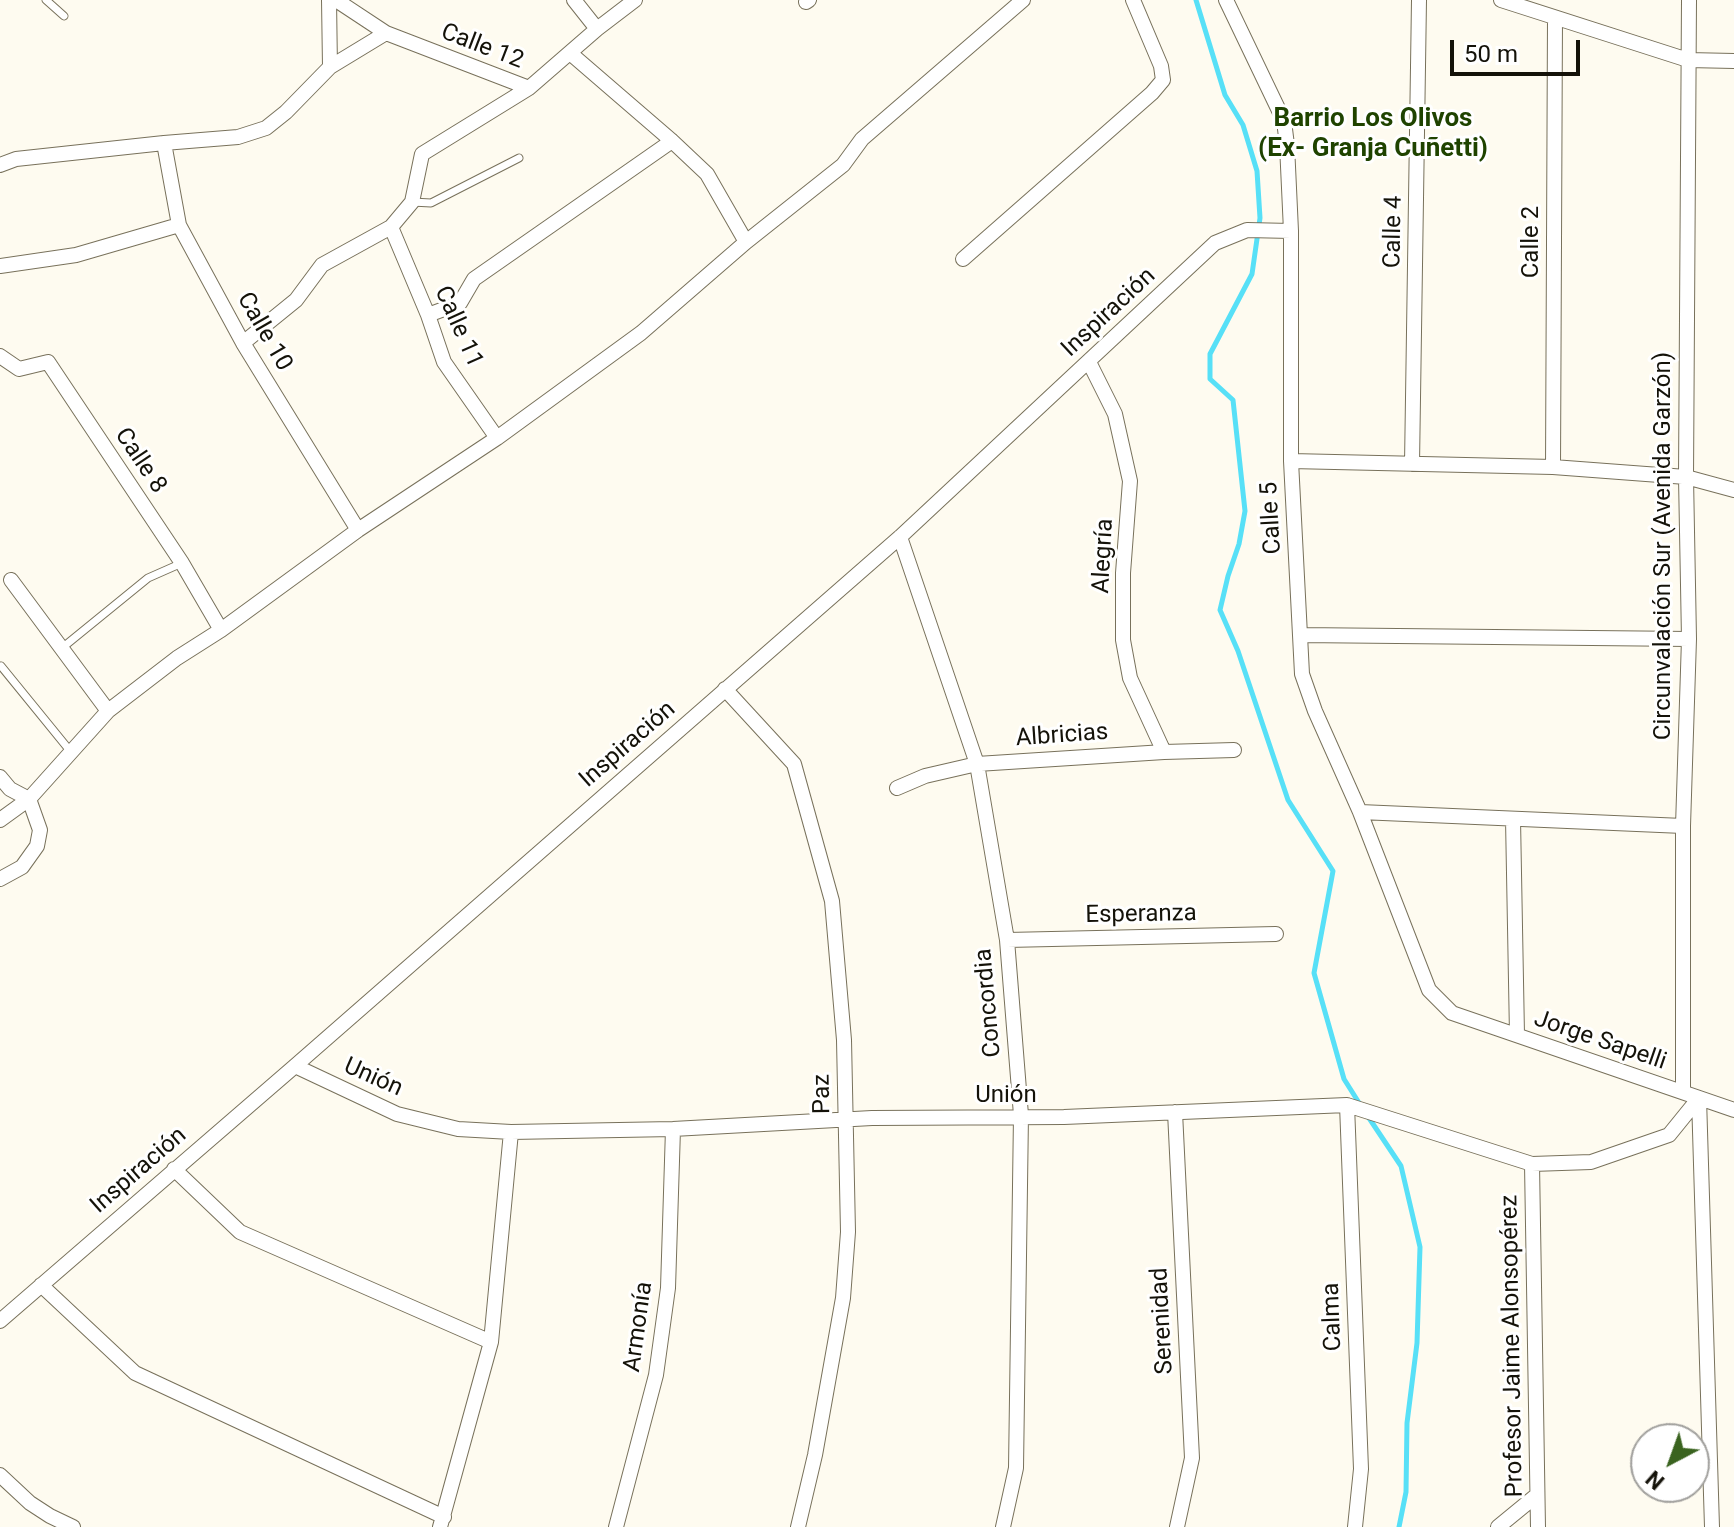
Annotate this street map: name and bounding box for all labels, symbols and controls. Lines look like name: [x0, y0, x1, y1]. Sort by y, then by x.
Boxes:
street label: Calle 12: [437, 18, 527, 76]
scale bar: [1454, 24, 1584, 74]
text: 50 m: [1464, 40, 1518, 68]
district label: Barrio Los Olivos (Ex- Granja Cuñetti): [1258, 103, 1488, 164]
street label: Calle 4: [1379, 195, 1409, 269]
street label: Calle 2: [1518, 206, 1546, 278]
street label: Inspiración: [1056, 262, 1162, 364]
street label: Calle 11: [427, 282, 489, 372]
street label: Calle 10: [230, 288, 298, 376]
street label: Circunvalación Sur (Avenida Garzón): [1650, 352, 1678, 740]
street label: Calle 8: [108, 423, 172, 499]
street label: Calle 5: [1256, 481, 1288, 555]
street label: Alegría: [1088, 518, 1120, 594]
street label: Inspiración: [574, 696, 682, 794]
street label: Albricias: [1015, 718, 1109, 754]
street label: Esperanza: [1085, 900, 1197, 930]
street label: Concordia: [970, 947, 1008, 1059]
street label: Jorge Sapelli: [1530, 1005, 1670, 1077]
street label: Unión: [339, 1052, 407, 1104]
street label: Paz: [808, 1074, 838, 1114]
street label: Unión: [975, 1082, 1037, 1110]
street label: Inspiración: [85, 1122, 193, 1220]
street label: Profesor Jaime Alonsopérez: [1496, 1194, 1530, 1498]
street label: Serenidad: [1146, 1267, 1180, 1375]
street label: Armonía: [618, 1280, 660, 1374]
street label: Calma: [1317, 1282, 1349, 1352]
north arrow: [1630, 1423, 1710, 1503]
text: N: [1641, 1465, 1669, 1495]

